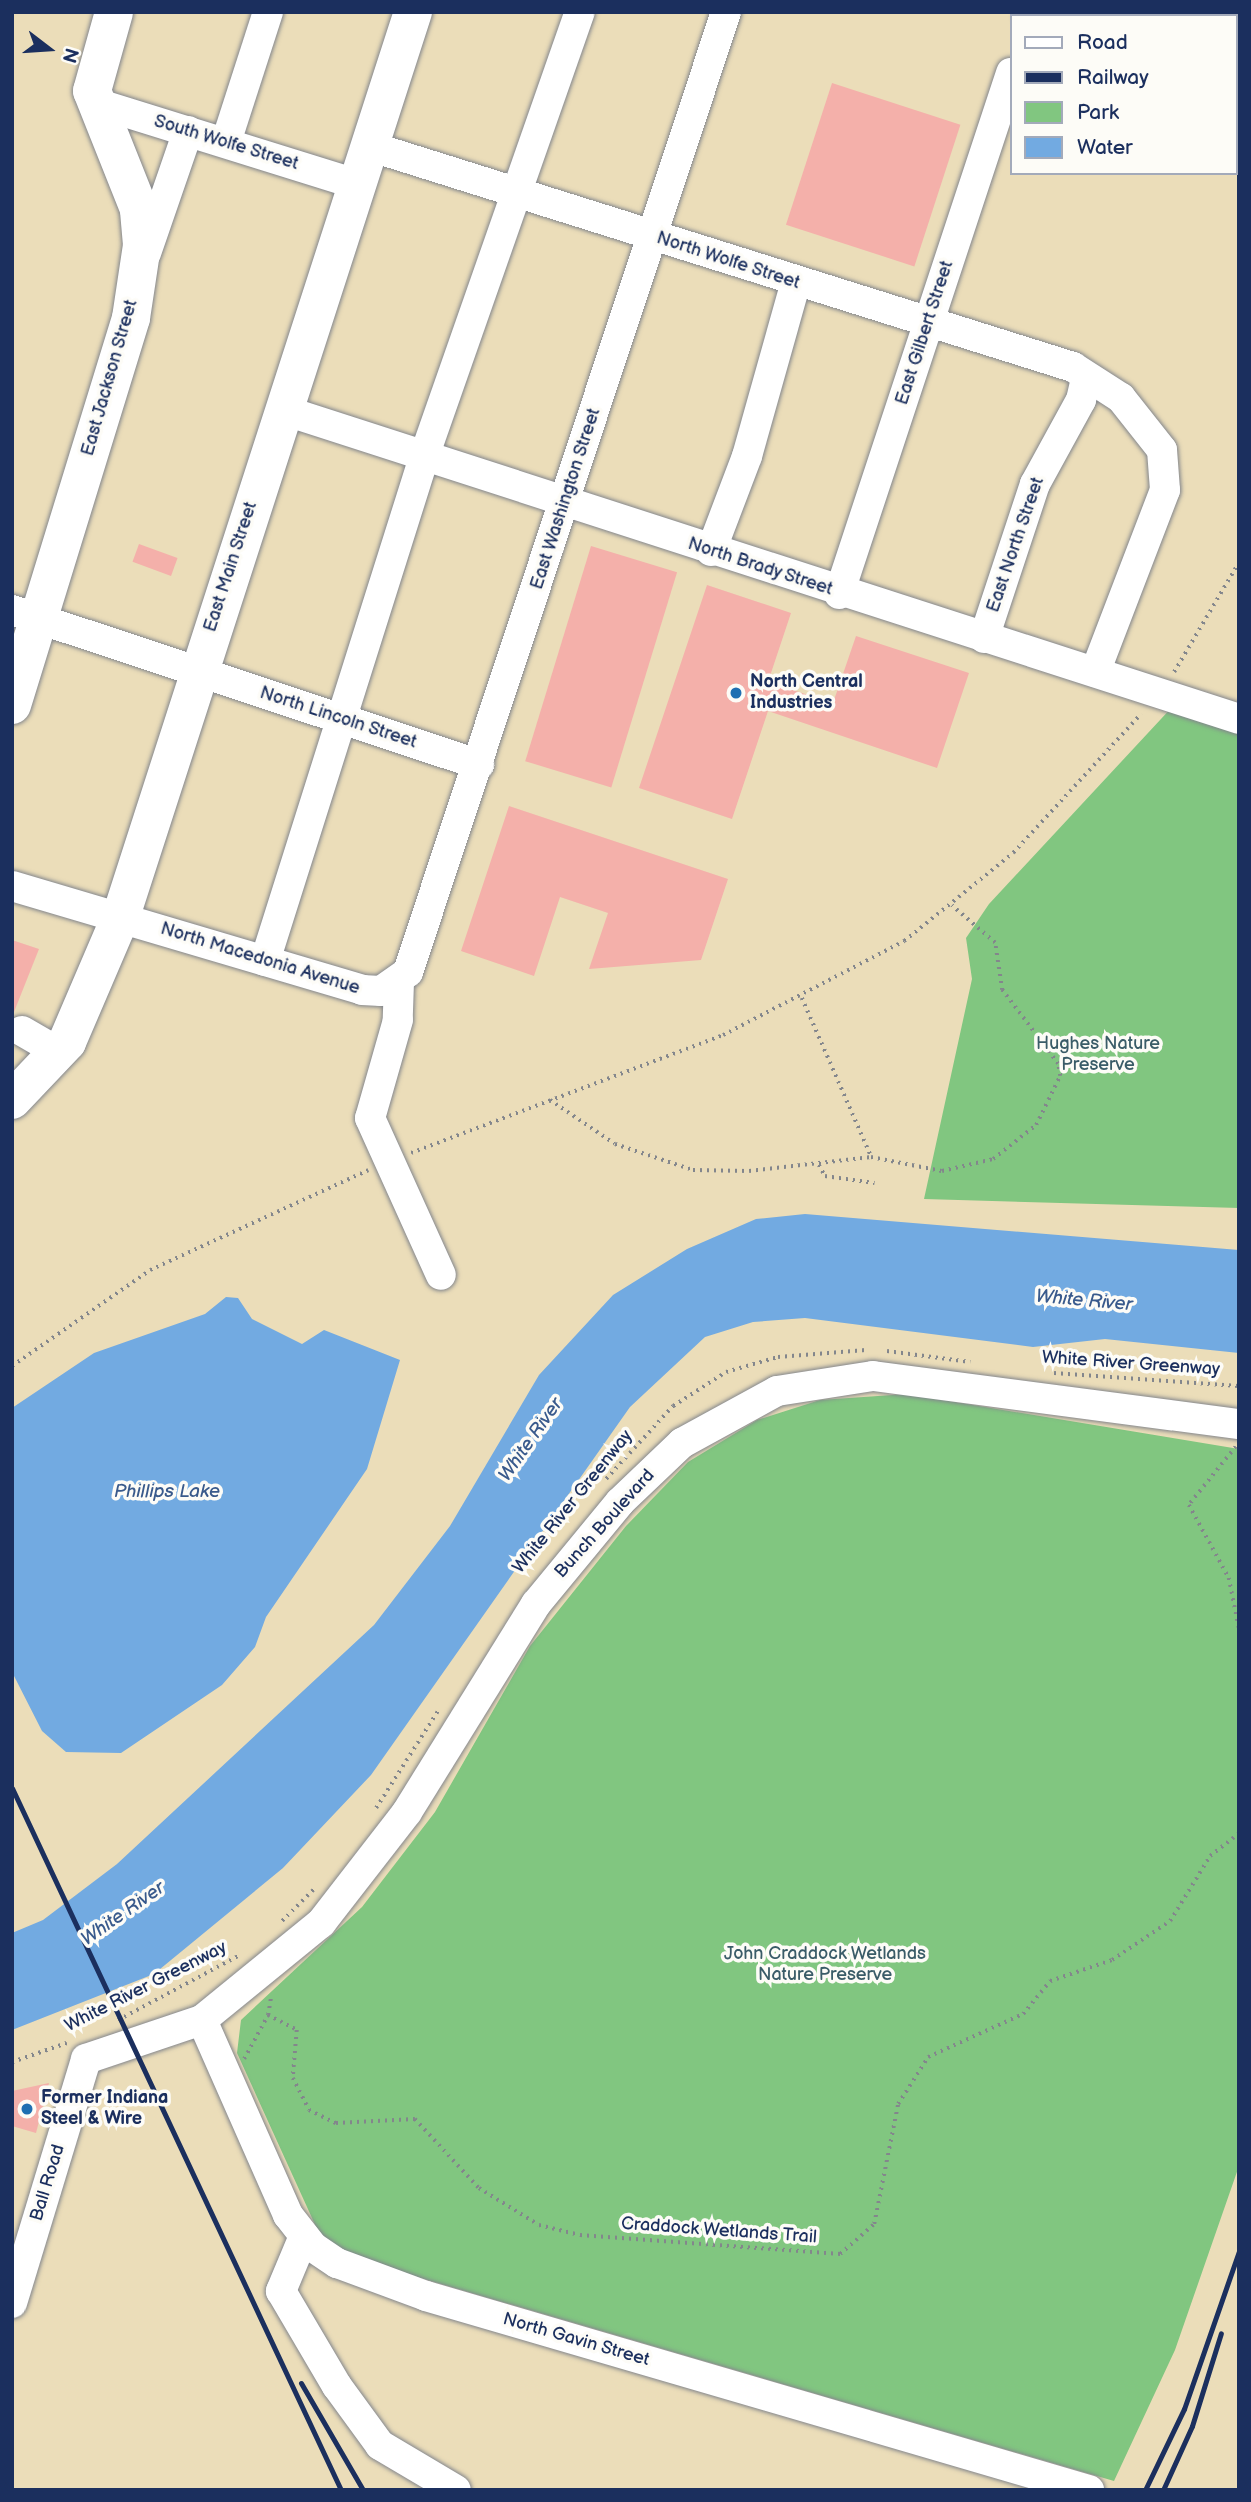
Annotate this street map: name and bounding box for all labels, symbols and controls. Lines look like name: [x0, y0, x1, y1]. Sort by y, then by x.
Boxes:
north arrow: [14, 14, 84, 84]
legend: [1010, 14, 1237, 175]
text: Road: [1077, 30, 1128, 55]
text: N: [56, 45, 83, 65]
text: Railway: [1077, 65, 1149, 90]
text: Park: [1077, 100, 1119, 125]
street label: South Wolfe Street: [151, 111, 301, 175]
text: Water: [1077, 135, 1133, 160]
street label: North Wolfe Street: [653, 228, 803, 294]
street label: East Gilbert Street: [891, 258, 959, 408]
street label: East Jackson Street: [77, 297, 143, 459]
street label: East Washington Street: [526, 405, 606, 593]
street label: East North Street: [983, 475, 1049, 615]
street label: East Main Street: [200, 499, 262, 635]
street label: North Brady Street: [684, 533, 836, 601]
place label: North Central Industries: [750, 672, 863, 714]
street label: North Lincoln Street: [257, 682, 419, 754]
marker: North Central Industries: [728, 685, 744, 701]
street label: North Macedonia Avenue: [158, 918, 362, 1000]
park label: Hughes Nature Preserve: [1036, 1034, 1160, 1076]
water label: White River: [1035, 1285, 1133, 1317]
street label: White River Greenway: [1041, 1347, 1221, 1381]
water label: White River: [494, 1394, 568, 1486]
street label: White River Greenway: [508, 1426, 638, 1578]
street label: Bunch Boulevard: [551, 1465, 659, 1583]
water label: Phillips Lake: [114, 1481, 220, 1503]
water label: White River: [77, 1877, 169, 1951]
street label: White River Greenway: [62, 1937, 230, 2037]
park label: John Craddock Wetlands Nature Preserve: [724, 1944, 926, 1986]
place label: Former Indiana Steel & Wire: [41, 2088, 168, 2130]
marker: Former Indiana Steel & Wire: [19, 2101, 35, 2117]
street label: Ball Road: [26, 2142, 70, 2224]
street label: Craddock Wetlands Trail: [620, 2213, 818, 2249]
street label: North Gavin Street: [500, 2309, 652, 2371]

